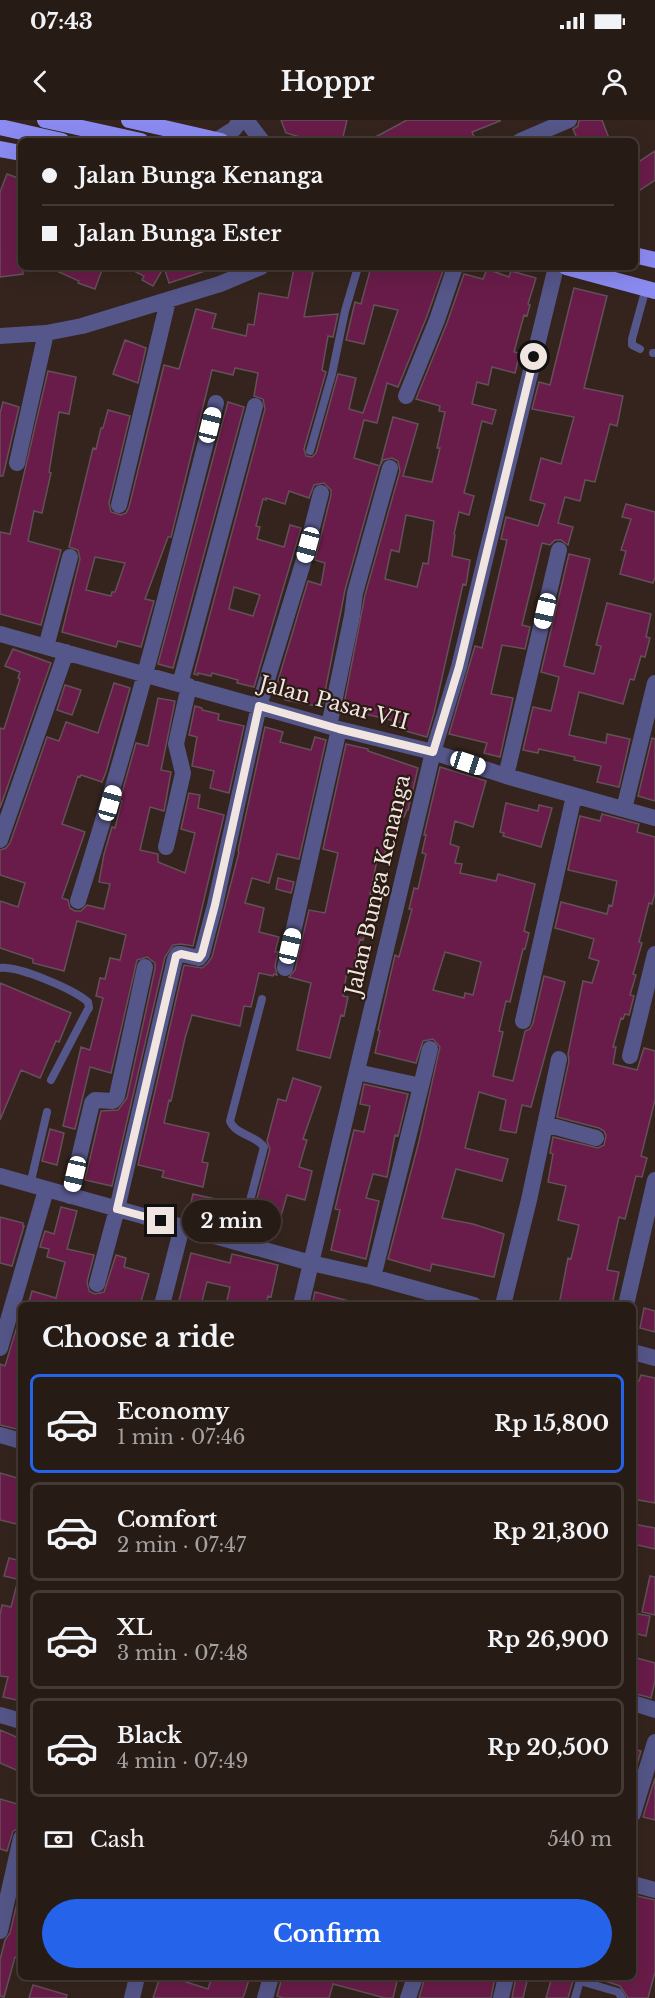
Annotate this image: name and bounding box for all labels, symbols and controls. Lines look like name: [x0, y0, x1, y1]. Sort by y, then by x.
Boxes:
text: 07:43: [30, 8, 93, 35]
icon: back: [24, 65, 57, 98]
text: Hoppr: [281, 65, 374, 98]
icon: person: [598, 65, 631, 98]
text: Jalan Bunga Kenanga: [78, 162, 323, 189]
text: Jalan Bunga Ester: [78, 220, 281, 247]
route start: [520, 343, 547, 370]
car: [197, 405, 223, 445]
car: [295, 525, 321, 565]
car: [532, 591, 558, 631]
street label: Jalan Pasar VII: [254, 670, 412, 735]
car: [448, 749, 488, 777]
street label: Jalan Bunga Kenanga: [339, 772, 416, 1001]
car: [96, 783, 124, 823]
car: [277, 926, 303, 966]
car: [62, 1154, 88, 1194]
callout: 2 min: [182, 1200, 281, 1242]
route end: [147, 1207, 174, 1234]
text: 2 min: [200, 1209, 263, 1233]
text: Choose a ride: [42, 1321, 235, 1354]
icon: car: [45, 1397, 99, 1451]
text: Economy: [117, 1398, 229, 1425]
text: Rp 15,800: [494, 1410, 609, 1437]
text: 1 min · 07:46: [117, 1425, 245, 1449]
icon: car: [45, 1505, 99, 1559]
text: Comfort: [117, 1506, 217, 1533]
text: Rp 21,300: [493, 1518, 609, 1545]
text: 2 min · 07:47: [117, 1533, 246, 1557]
icon: car: [45, 1613, 99, 1667]
text: XL: [117, 1614, 152, 1641]
text: Rp 26,900: [487, 1626, 609, 1653]
text: 3 min · 07:48: [117, 1641, 248, 1665]
icon: car: [45, 1721, 99, 1775]
text: Black: [117, 1722, 182, 1749]
text: Rp 20,500: [487, 1734, 609, 1761]
text: 4 min · 07:49: [117, 1749, 248, 1773]
icon: cash: [42, 1823, 75, 1856]
text: Cash: [90, 1826, 145, 1853]
text: 540 m: [547, 1827, 612, 1851]
button: Confirm: [42, 1899, 612, 1968]

